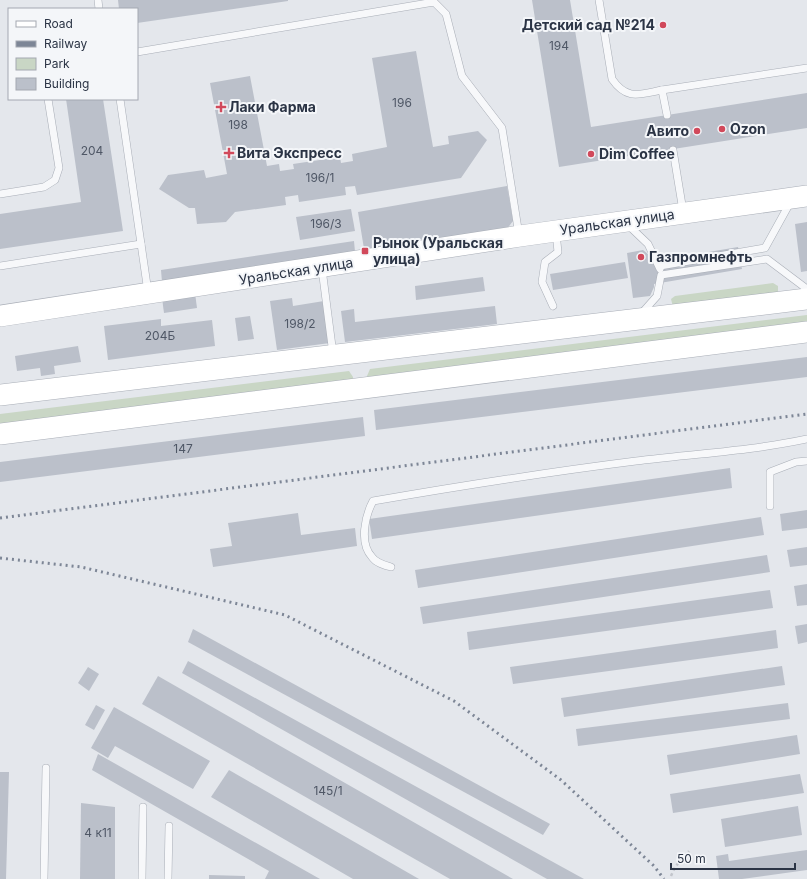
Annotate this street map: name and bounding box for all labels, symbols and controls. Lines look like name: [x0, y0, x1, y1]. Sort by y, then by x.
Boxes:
legend: [8, 8, 138, 100]
text: Road: [44, 16, 73, 31]
place label: Детский сад №214: [522, 16, 655, 33]
marker: Детский сад №214: [658, 20, 668, 30]
text: Railway: [44, 36, 88, 51]
house number: 194: [549, 38, 569, 53]
text: Park: [44, 56, 70, 71]
text: Building: [44, 76, 89, 91]
house number: 196: [392, 95, 412, 110]
place label: Лаки Фарма: [229, 98, 316, 115]
marker: Лаки Фарма: [216, 102, 226, 112]
house number: 198: [228, 117, 248, 132]
place label: Ozon: [730, 120, 766, 137]
place label: Авито: [646, 122, 689, 139]
marker: Ozon: [717, 124, 727, 134]
marker: Авито: [692, 126, 702, 136]
house number: 204: [81, 143, 104, 158]
place label: Вита Экспресс: [237, 144, 342, 161]
place label: Dim Coffee: [599, 145, 675, 162]
marker: Вита Экспресс: [224, 148, 234, 158]
marker: Dim Coffee: [586, 149, 596, 159]
house number: 196/1: [306, 170, 334, 185]
street label: Уральская улица: [558, 205, 675, 238]
house number: 196/3: [310, 216, 342, 231]
place label: Рынок (Уральская улица): [373, 234, 503, 267]
marker: Рынок (Уральская улица): [360, 246, 370, 256]
place label: Газпромнефть: [649, 248, 752, 265]
marker: Газпромнефть: [636, 252, 646, 262]
street label: Уральская улица: [237, 253, 354, 288]
house number: 198/2: [284, 316, 316, 331]
house number: 204Б: [145, 328, 175, 343]
house number: 147: [173, 441, 193, 456]
house number: 145/1: [313, 783, 343, 798]
house number: 4 к11: [84, 825, 112, 840]
scale bar: [671, 845, 795, 871]
text: 50 m: [677, 851, 706, 866]

